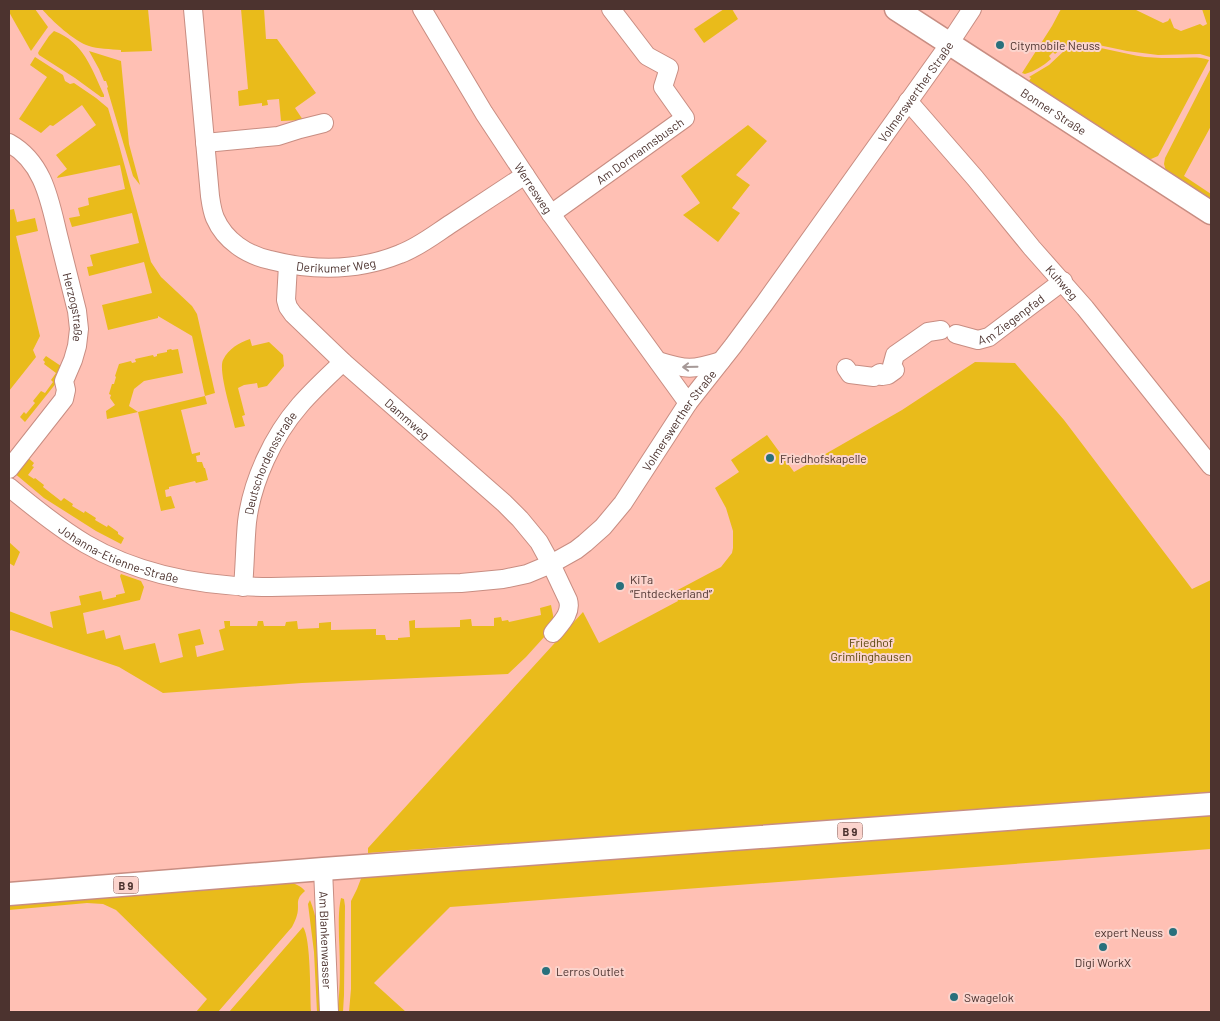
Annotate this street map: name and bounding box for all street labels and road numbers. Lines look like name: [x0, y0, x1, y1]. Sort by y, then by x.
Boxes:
street label: Volmerswerther Straße: [875, 39, 956, 145]
street label: Bonner Straße: [1018, 85, 1089, 137]
street label: Am Dormannsbusch: [593, 114, 686, 187]
street label: Werresweg: [512, 160, 556, 216]
street label: Derikumer Weg: [296, 255, 377, 275]
street label: Kuhweg: [1043, 262, 1081, 302]
street label: Herzogstraße: [61, 271, 86, 343]
street label: Am Ziegenpfad: [976, 291, 1047, 347]
street label: Volmerswerther Straße: [639, 367, 719, 473]
street label: Dammweg: [382, 395, 433, 442]
street label: Deutschordensstraße: [241, 408, 299, 516]
street label: Johanna-Etienne-Straße: [56, 521, 180, 585]
road number: B 9: [838, 822, 862, 839]
road number: B 9: [114, 876, 138, 894]
street label: Am Blankenwasser: [317, 891, 335, 990]

